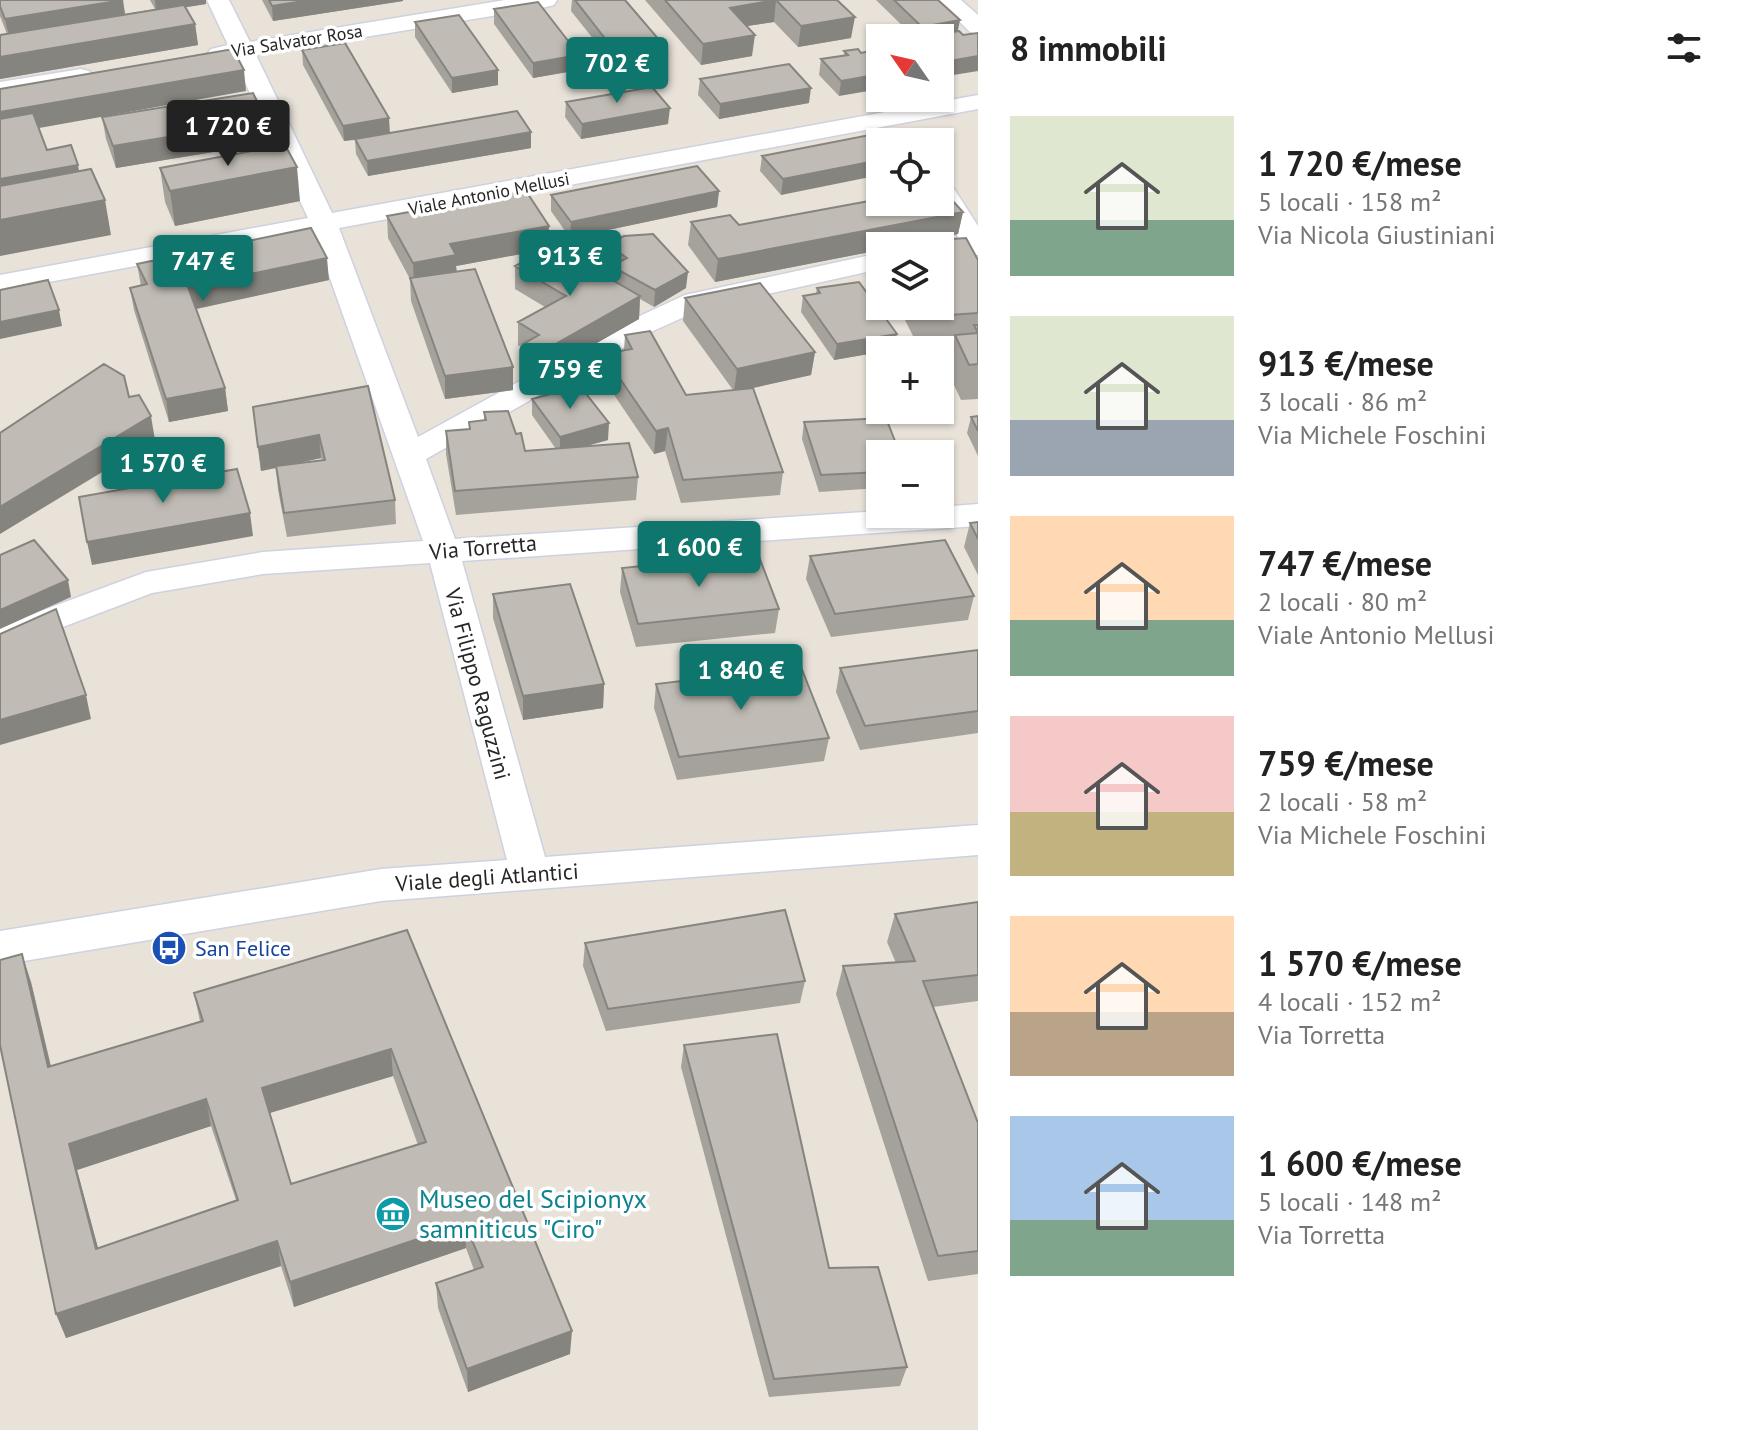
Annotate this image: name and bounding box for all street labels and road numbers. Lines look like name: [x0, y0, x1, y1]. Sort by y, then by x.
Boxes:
street label: Via Salvator Rosa: [229, 19, 364, 62]
street label: Viale Antonio Mellusi: [405, 167, 571, 221]
street label: Via Torretta: [427, 528, 538, 566]
street label: Via Filippo Raguzzini: [439, 584, 517, 783]
street label: Viale degli Atlantici: [394, 857, 579, 897]

